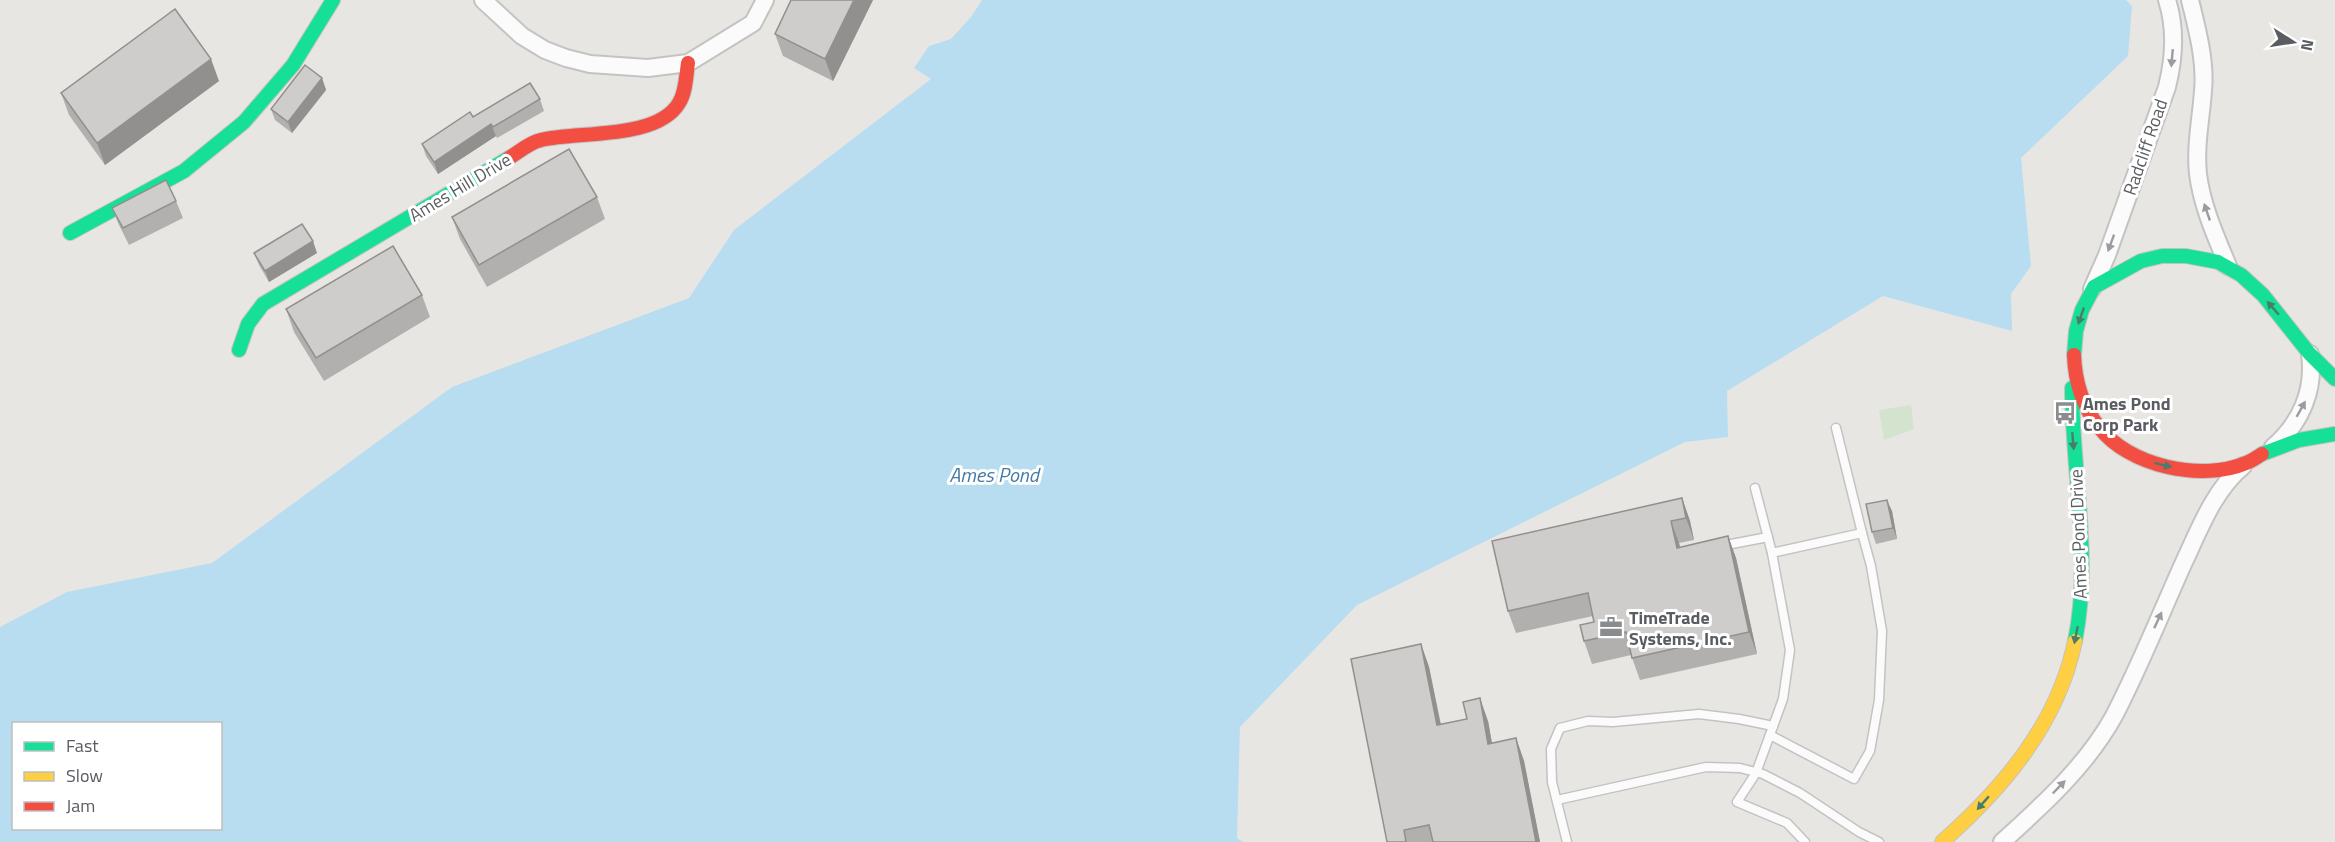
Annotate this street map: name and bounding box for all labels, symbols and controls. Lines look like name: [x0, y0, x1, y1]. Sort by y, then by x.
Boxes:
north arrow: [2263, 12, 2323, 72]
text: N: [2295, 37, 2321, 53]
one-way arrow: [2167, 48, 2177, 67]
street label: Radcliff Road: [2116, 95, 2174, 199]
street label: Ames Hill Drive: [404, 146, 516, 228]
one-way arrow: [2202, 203, 2211, 221]
one-way arrow: [2106, 234, 2116, 252]
one-way arrow: [2267, 301, 2280, 316]
one-way arrow: [2076, 307, 2085, 325]
place label: Ames Pond Corp Park: [2083, 390, 2171, 438]
bus stop icon: Ames Pond Corp Park: [2052, 400, 2078, 426]
one-way arrow: [2296, 400, 2306, 417]
one-way arrow: [2068, 432, 2078, 451]
water label: Ames Pond: [949, 459, 1041, 490]
one-way arrow: [2154, 460, 2173, 470]
street label: Ames Pond Drive: [2062, 469, 2094, 599]
place label: TimeTrade Systems, Inc.: [1629, 604, 1732, 652]
one-way arrow: [2154, 611, 2163, 629]
office icon: TimeTrade Systems, Inc.: [1598, 614, 1624, 640]
one-way arrow: [2071, 626, 2080, 645]
legend: [12, 722, 222, 830]
text: Fast: [66, 732, 99, 759]
text: Slow: [66, 762, 103, 789]
one-way arrow: [2052, 780, 2066, 794]
text: Jam: [66, 792, 95, 819]
one-way arrow: [1977, 795, 1990, 810]

